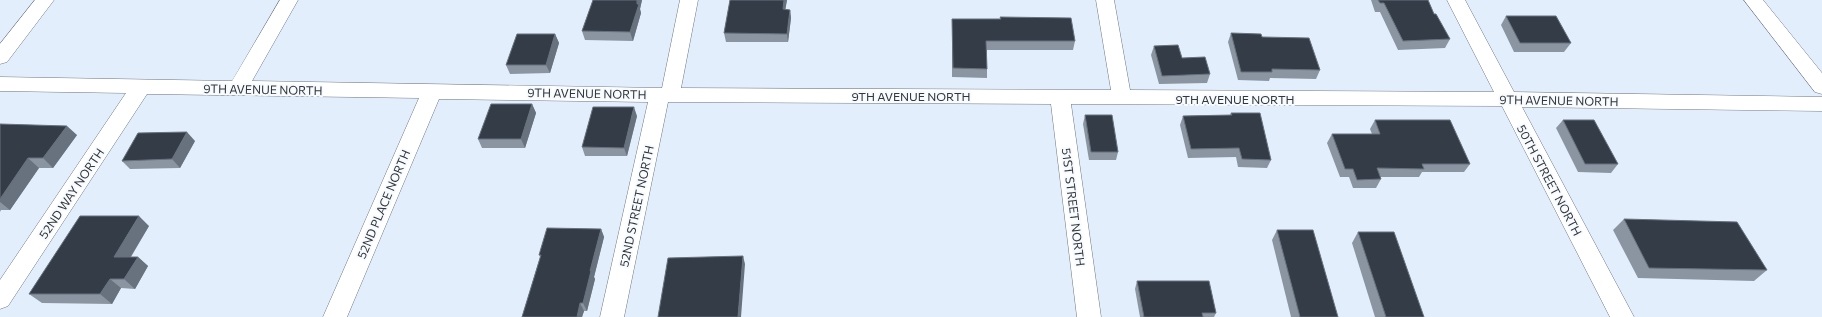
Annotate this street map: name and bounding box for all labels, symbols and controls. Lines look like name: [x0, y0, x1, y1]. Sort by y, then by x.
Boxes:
street label: 9TH AVENUE NORTH: [203, 81, 323, 97]
street label: 9TH AVENUE NORTH: [527, 85, 647, 101]
street label: 9TH AVENUE NORTH: [851, 89, 971, 103]
street label: 9TH AVENUE NORTH: [1175, 92, 1295, 106]
street label: 9TH AVENUE NORTH: [1499, 92, 1619, 108]
street label: 50TH STREET NORTH: [1515, 122, 1585, 238]
street label: 52ND STREET NORTH: [616, 144, 656, 268]
street label: 52ND WAY NORTH: [36, 145, 106, 241]
street label: 52ND PLACE NORTH: [354, 147, 412, 261]
street label: 51ST STREET NORTH: [1060, 147, 1088, 267]

